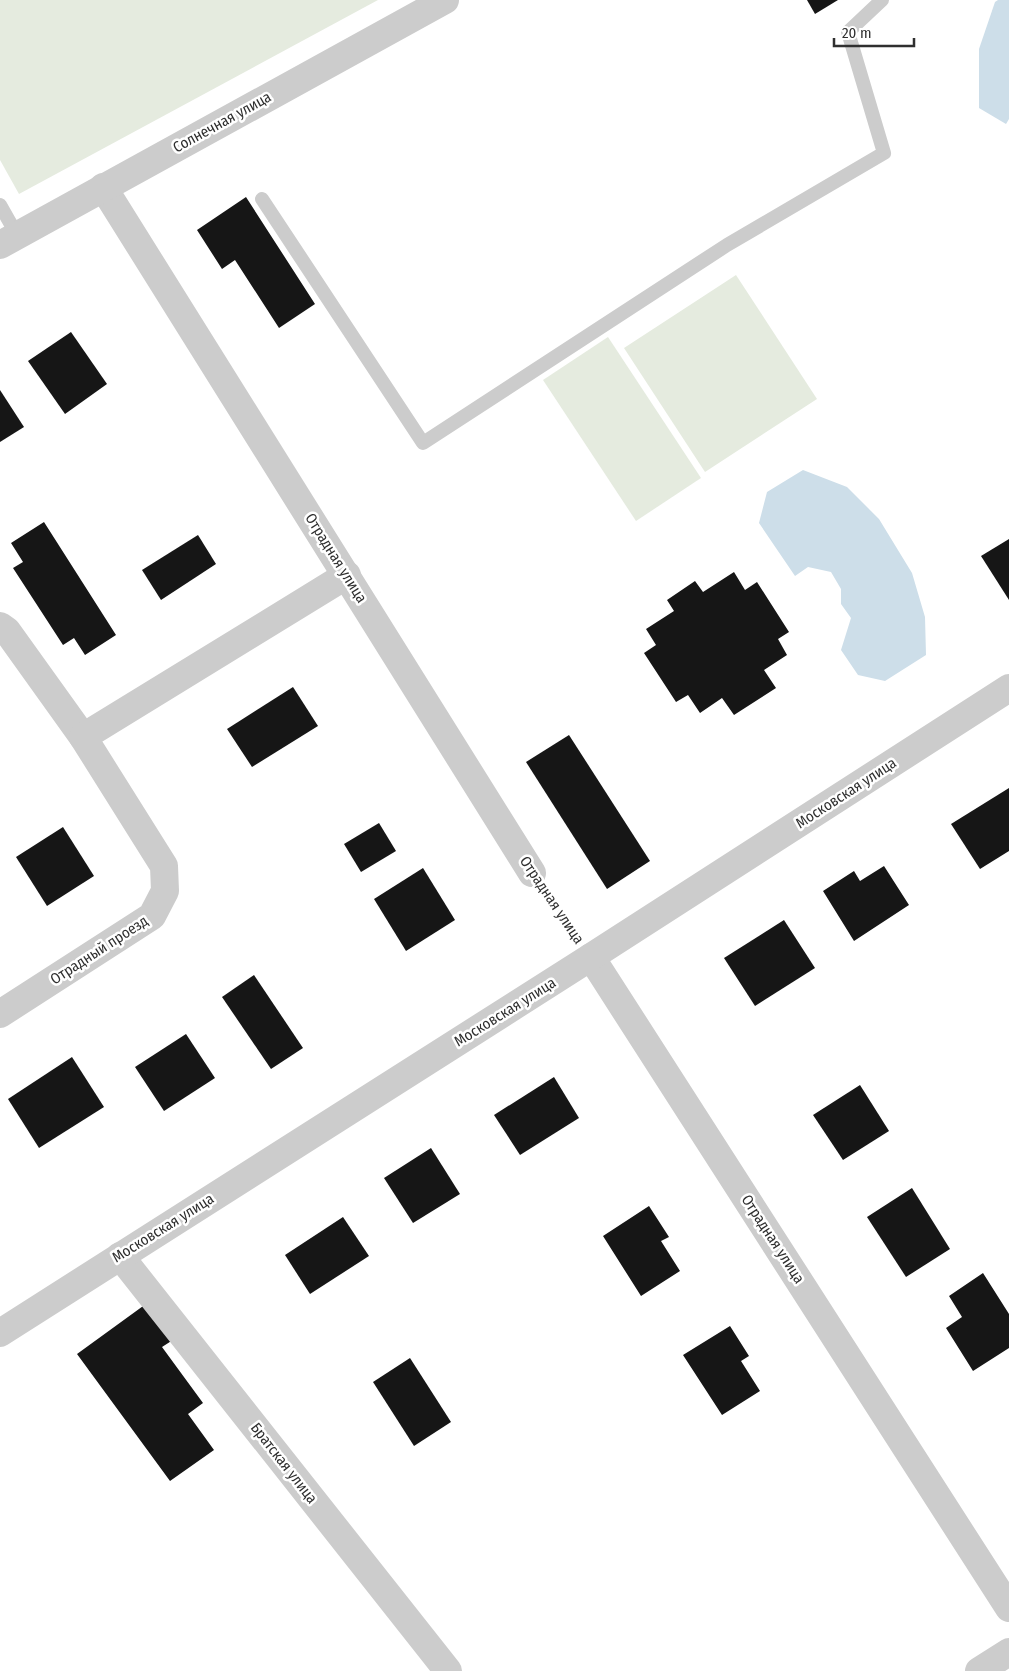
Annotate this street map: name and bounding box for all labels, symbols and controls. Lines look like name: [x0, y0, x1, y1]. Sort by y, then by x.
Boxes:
scale bar: [834, 15, 914, 47]
text: 20 m: [842, 24, 872, 42]
street label: Солнечная улица: [170, 88, 274, 156]
street label: Отрадная улица: [301, 510, 371, 606]
street label: Московская улица: [792, 754, 900, 832]
street label: Отрадная улица: [516, 853, 588, 947]
street label: Отрадный проезд: [47, 912, 151, 988]
street label: Московская улица: [451, 974, 559, 1050]
street label: Московская улица: [109, 1190, 217, 1266]
street label: Отрадная улица: [738, 1191, 808, 1287]
street label: Братская улица: [247, 1419, 321, 1507]

